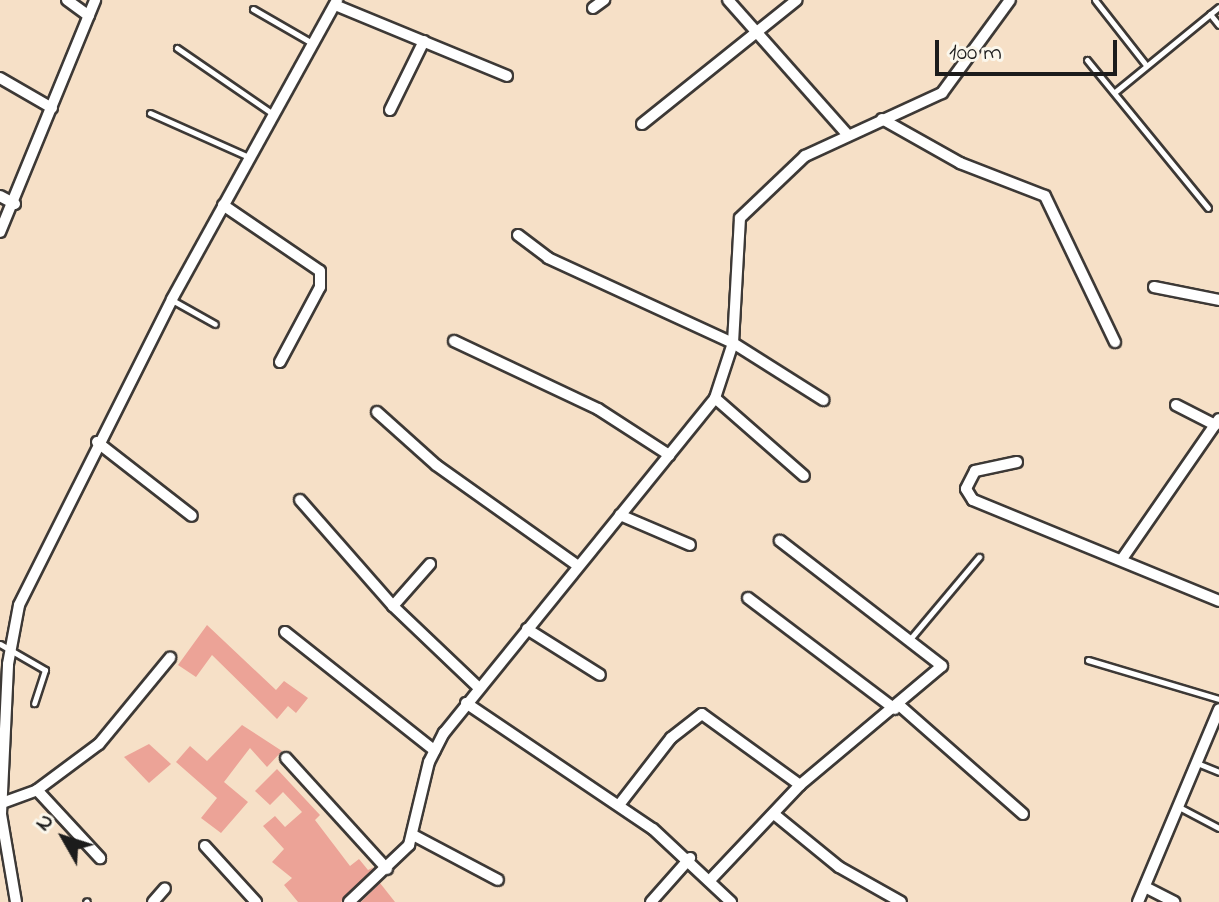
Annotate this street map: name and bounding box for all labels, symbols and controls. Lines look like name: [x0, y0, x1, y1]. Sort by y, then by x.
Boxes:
scale bar: [939, 24, 1121, 74]
text: 100 m: [949, 36, 1002, 71]
north arrow: [24, 798, 104, 878]
text: N: [28, 807, 62, 839]

